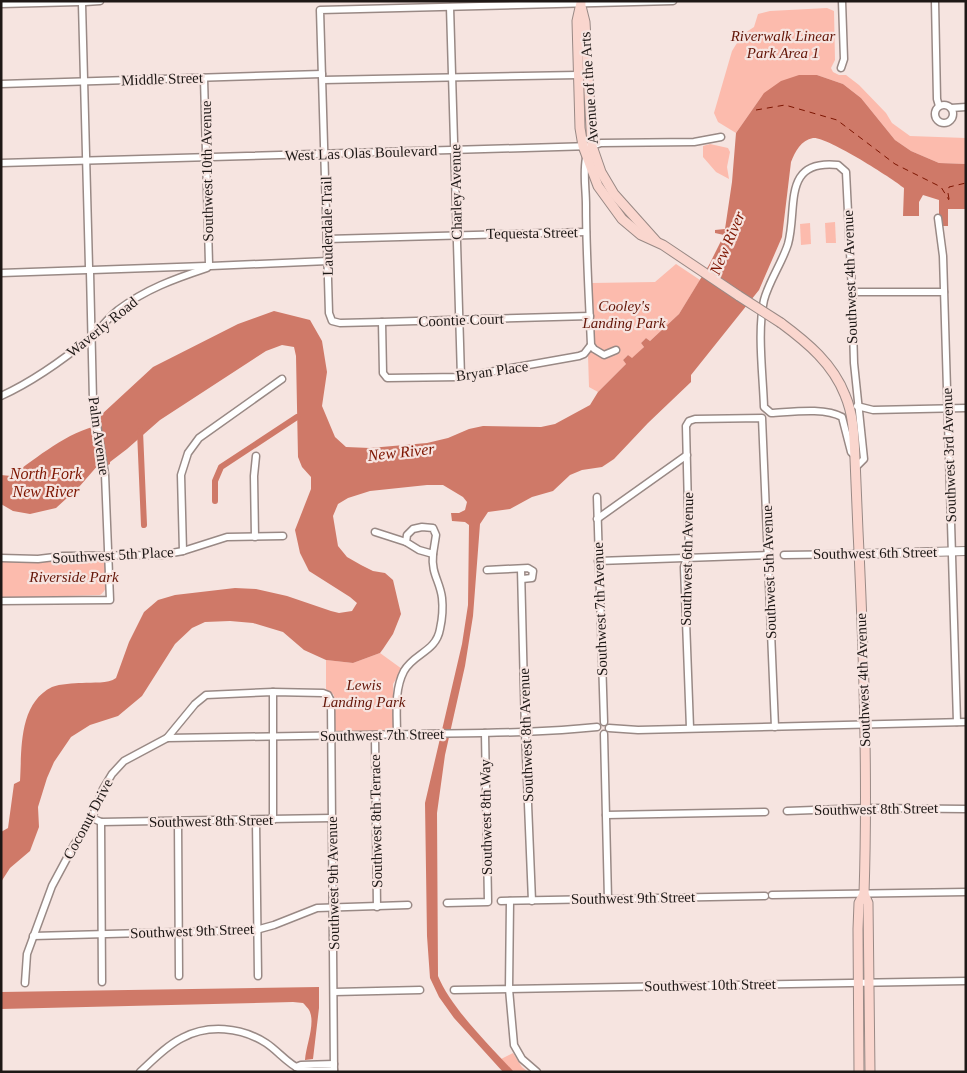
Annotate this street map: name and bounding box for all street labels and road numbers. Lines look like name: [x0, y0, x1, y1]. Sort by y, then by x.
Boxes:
street label: Avenue of the Arts: [577, 31, 601, 145]
street label: Middle Street: [121, 70, 204, 88]
street label: Southwest 10th Avenue: [198, 100, 216, 242]
street label: West Las Olas Boulevard: [285, 142, 438, 164]
street label: Charley Avenue: [447, 144, 465, 240]
street label: Lauderdale Trail: [318, 176, 336, 276]
street label: Southwest 4th Avenue: [840, 209, 860, 344]
street label: Tequesta Street: [486, 224, 579, 242]
street label: Waverly Road: [64, 293, 141, 360]
street label: Coontie Court: [418, 310, 505, 329]
street label: Bryan Place: [455, 358, 530, 384]
street label: Southwest 3rd Avenue: [939, 387, 959, 523]
street label: Palm Avenue: [86, 396, 112, 477]
street label: Southwest 6th Avenue: [678, 492, 696, 626]
street label: Southwest 5th Avenue: [759, 504, 779, 639]
street label: Southwest 7th Avenue: [590, 541, 610, 676]
street label: Southwest 5th Place: [52, 544, 175, 566]
street label: Southwest 6th Street: [813, 544, 938, 562]
street label: Southwest 4th Avenue: [853, 612, 873, 747]
street label: Southwest 8th Avenue: [516, 667, 536, 802]
street label: Southwest 7th Street: [320, 726, 445, 744]
street label: Southwest 8th Terrace: [367, 754, 385, 888]
street label: Southwest 8th Way: [477, 758, 495, 875]
street label: Coconut Drive: [60, 776, 116, 862]
street label: Southwest 8th Street: [814, 800, 939, 818]
street label: Southwest 8th Street: [149, 812, 274, 830]
street label: Southwest 9th Avenue: [324, 816, 342, 950]
street label: Southwest 9th Street: [571, 889, 696, 907]
street label: Southwest 9th Street: [130, 921, 255, 941]
street label: Southwest 10th Street: [644, 976, 777, 994]

